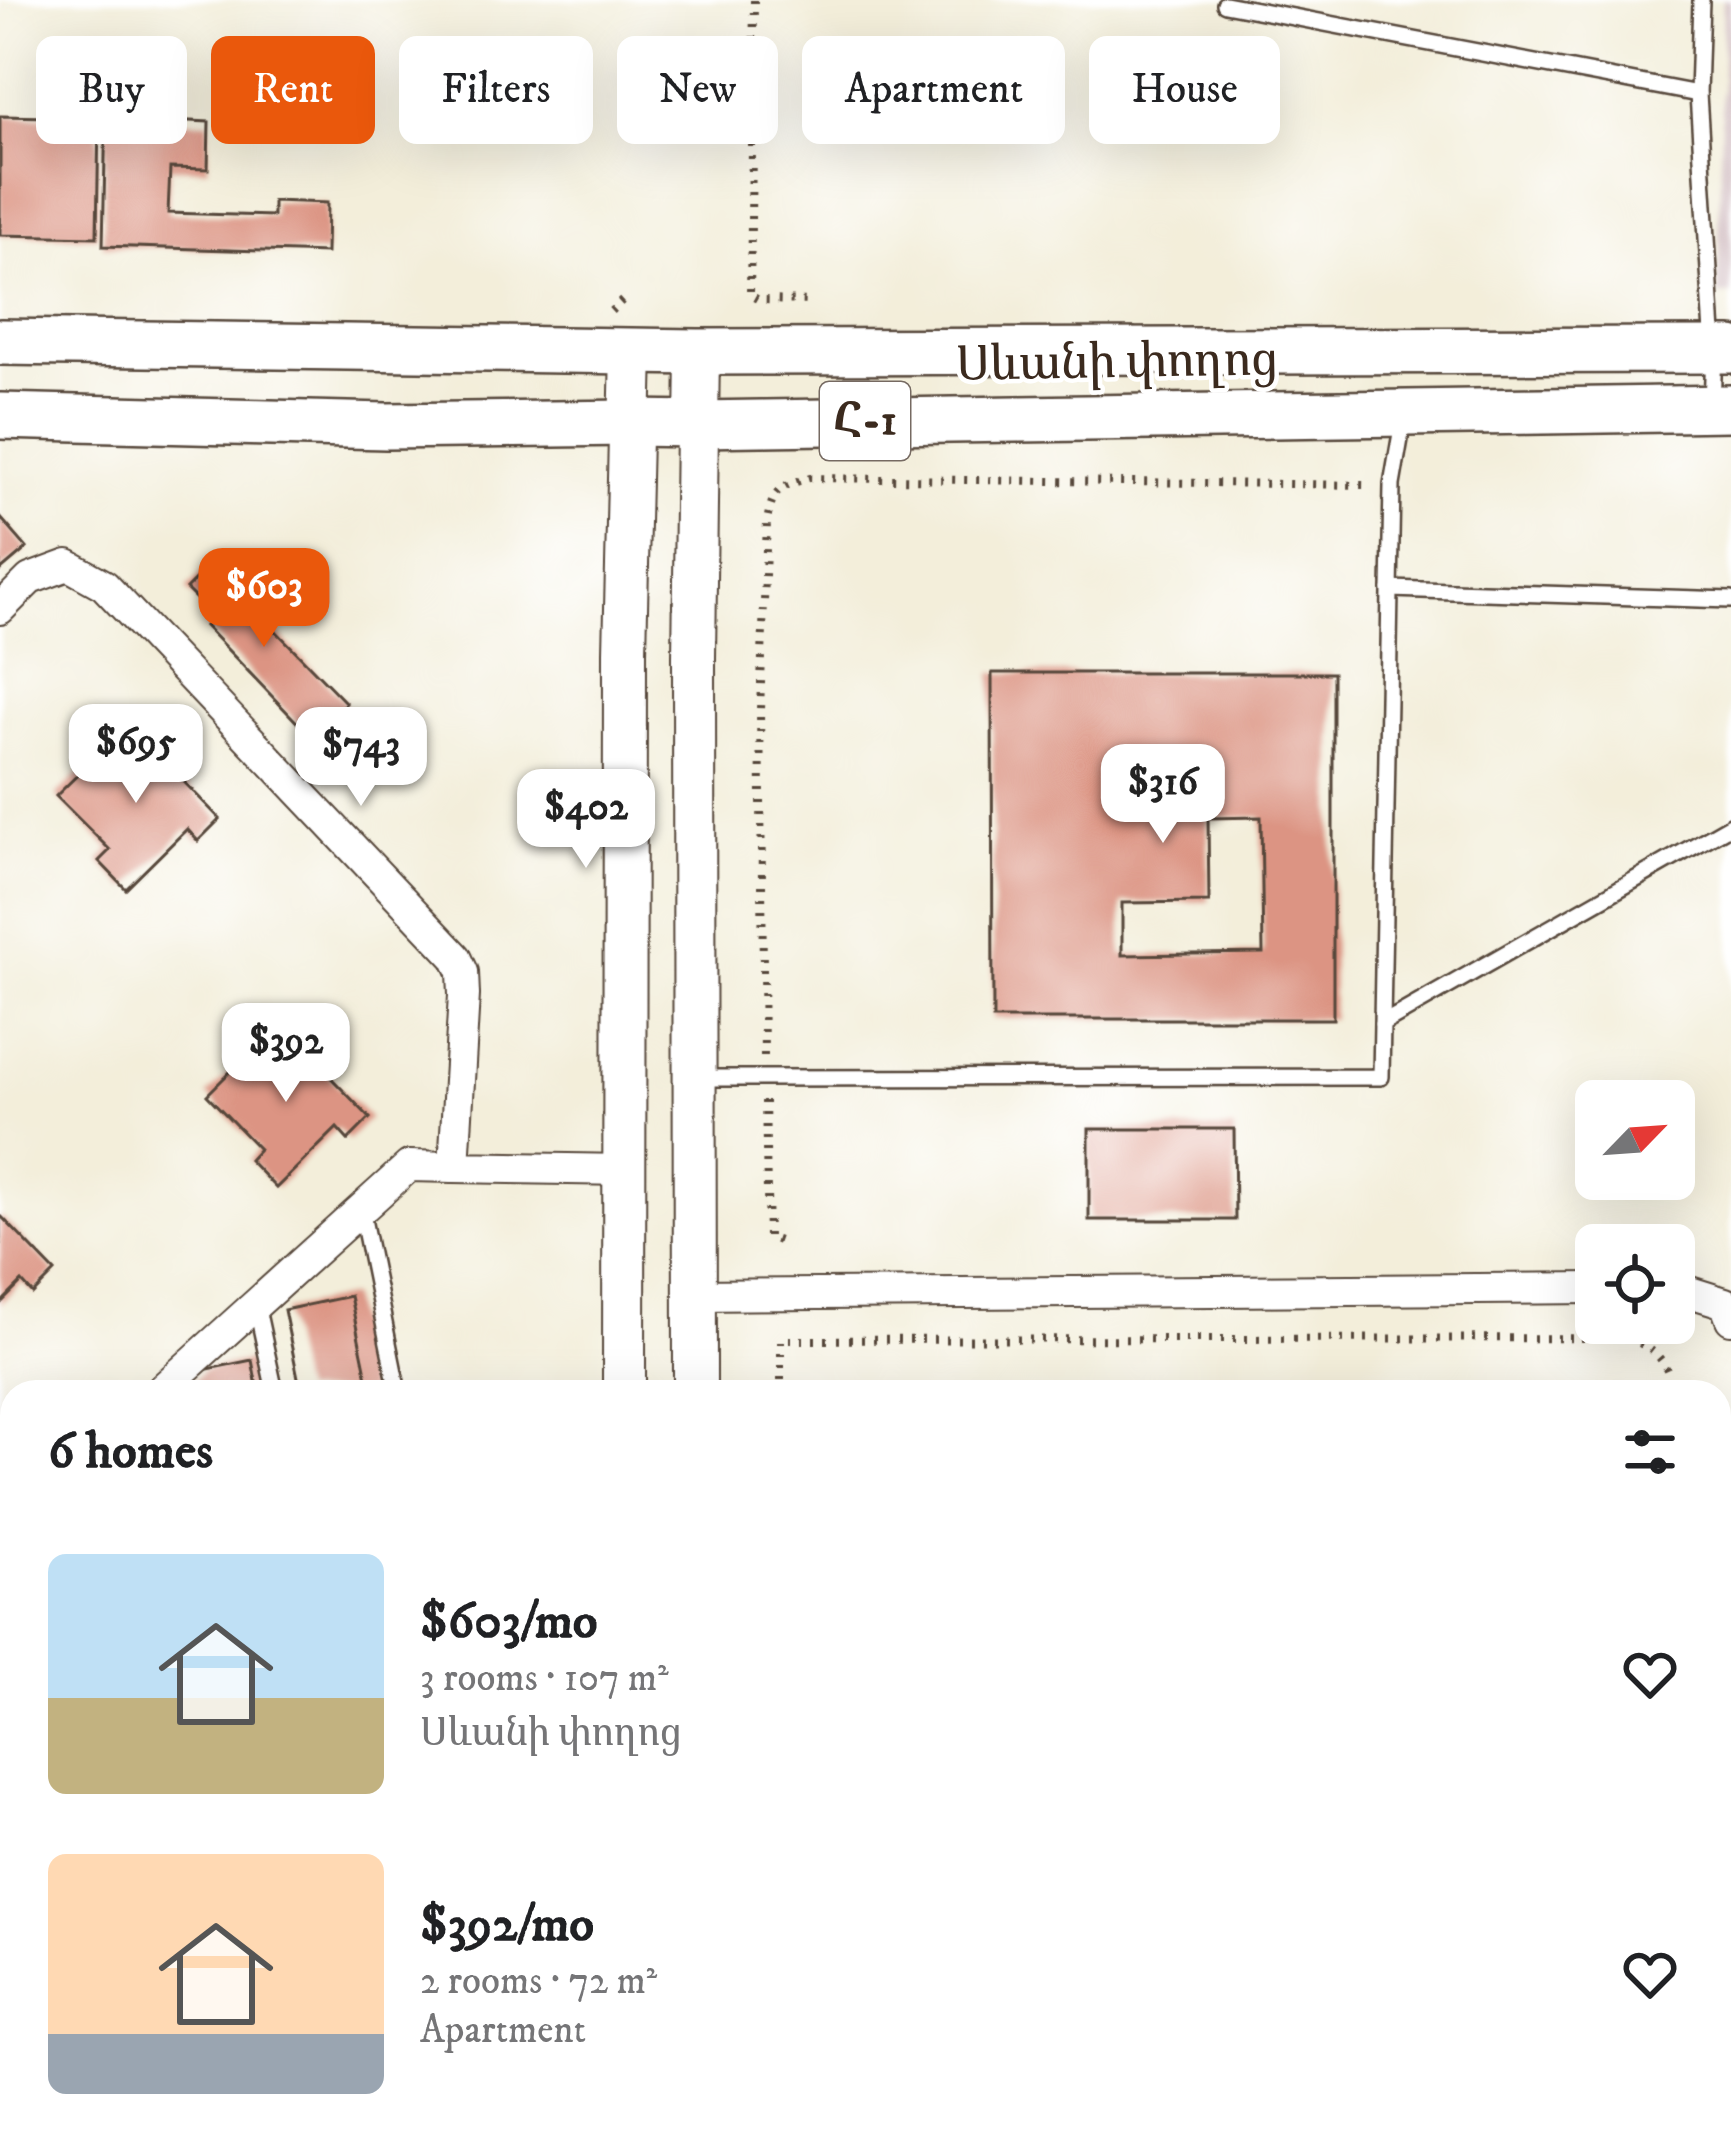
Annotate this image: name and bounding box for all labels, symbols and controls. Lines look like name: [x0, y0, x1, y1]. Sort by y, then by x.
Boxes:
chip: Buy: [36, 36, 187, 144]
chip: Rent: [211, 36, 375, 144]
chip: Filters: [399, 36, 593, 144]
chip: New: [617, 36, 778, 144]
chip: Apartment: [802, 36, 1065, 144]
chip: House: [1089, 36, 1280, 144]
street label: Սևանի փողոց: [955, 330, 1279, 396]
road number: Հ-1: [820, 382, 910, 460]
pin: $603: [193, 548, 335, 650]
text: $603: [225, 562, 303, 611]
pin: $695: [65, 704, 207, 806]
pin: $743: [290, 707, 432, 809]
text: $695: [96, 718, 176, 767]
text: $743: [322, 721, 400, 770]
pin: $316: [1092, 744, 1234, 846]
text: $316: [1128, 758, 1198, 807]
pin: $402: [515, 769, 657, 871]
text: $402: [544, 783, 628, 832]
pin: $392: [215, 1003, 357, 1105]
text: $392: [249, 1017, 323, 1066]
north arrow: [1575, 1080, 1695, 1200]
map controls: [1575, 1080, 1695, 1344]
button: locate: [1575, 1224, 1695, 1344]
icon: filters: [1617, 1419, 1683, 1485]
text: 6 homes: [48, 1420, 213, 1484]
text: $603/mo: [420, 1590, 598, 1654]
icon: home: [144, 1602, 288, 1746]
icon: heart: [1617, 1641, 1683, 1707]
text: 3 rooms · 107 m²: [420, 1654, 669, 1703]
text: Սևանի փողոց: [420, 1709, 682, 1758]
text: $392/mo: [420, 1893, 594, 1957]
icon: home: [144, 1902, 288, 2046]
icon: heart: [1617, 1941, 1683, 2007]
text: 2 rooms · 72 m²: [420, 1957, 657, 2006]
text: Apartment: [420, 2006, 586, 2055]

